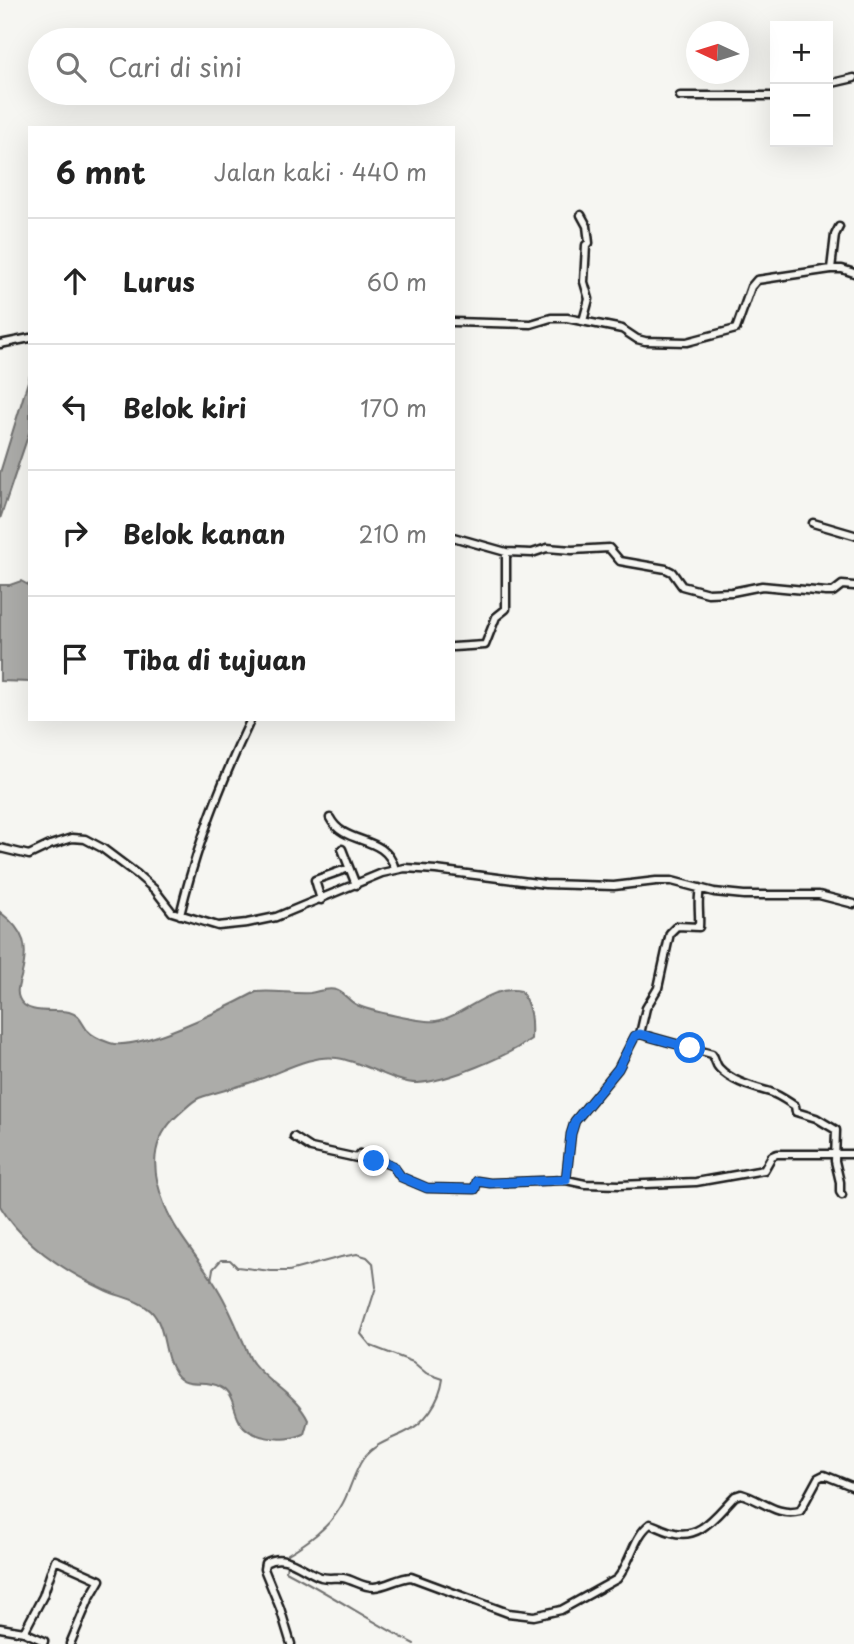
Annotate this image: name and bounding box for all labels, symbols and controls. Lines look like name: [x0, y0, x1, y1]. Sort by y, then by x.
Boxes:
north arrow: [686, 21, 749, 84]
map controls: [770, 21, 833, 147]
button: +: [770, 21, 833, 84]
search box: [28, 28, 455, 105]
text: Cari di sini: [108, 47, 242, 86]
icon: search: [52, 48, 90, 86]
button: −: [770, 84, 833, 147]
text: 6 mnt: [56, 149, 146, 194]
text: Jalan kaki · 440 m: [214, 154, 427, 189]
icon: ahead: [56, 262, 94, 300]
text: Lurus: [123, 262, 195, 301]
text: 60 m: [367, 264, 427, 299]
icon: left: [56, 388, 94, 426]
text: Belok kiri: [123, 388, 246, 427]
text: 170 m: [360, 390, 427, 425]
icon: right: [56, 514, 94, 552]
text: Belok kanan: [123, 514, 285, 553]
text: 210 m: [359, 516, 427, 551]
icon: arrive: [56, 640, 94, 678]
text: Tiba di tujuan: [123, 640, 307, 679]
route start: [674, 1032, 705, 1063]
route end: [358, 1145, 389, 1176]

